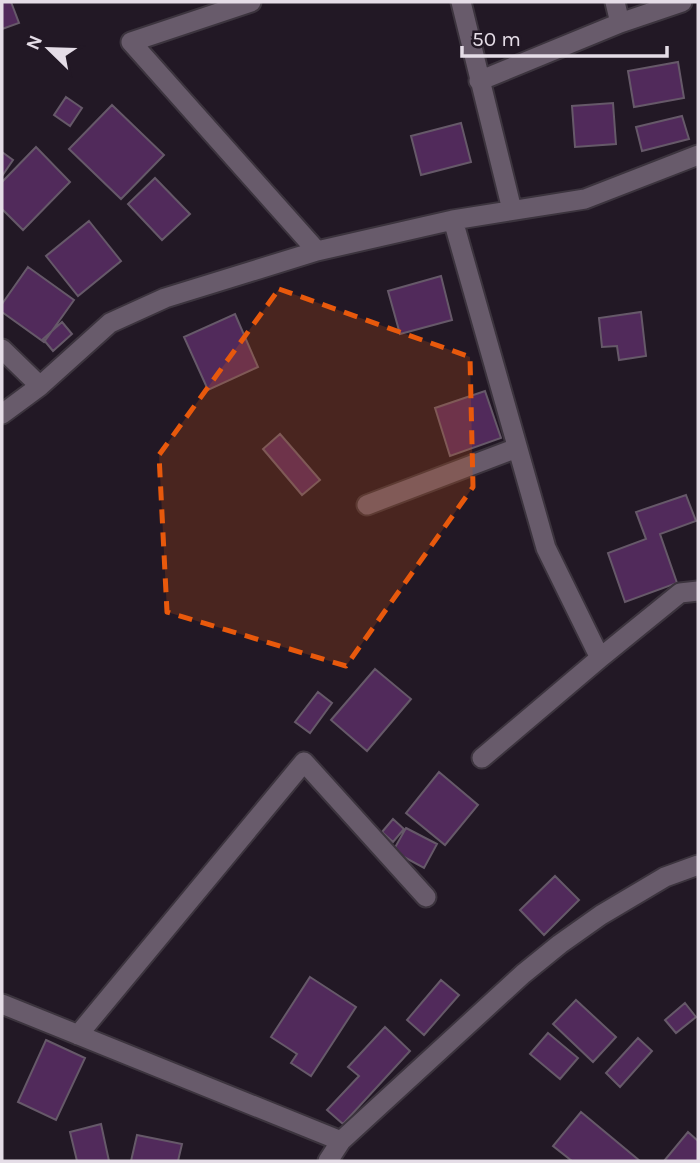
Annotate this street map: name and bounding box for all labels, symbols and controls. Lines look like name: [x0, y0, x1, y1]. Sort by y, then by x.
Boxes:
north arrow: [14, 14, 84, 84]
scale bar: [462, 14, 667, 58]
text: 50 m: [472, 27, 521, 51]
text: N: [21, 32, 47, 53]

